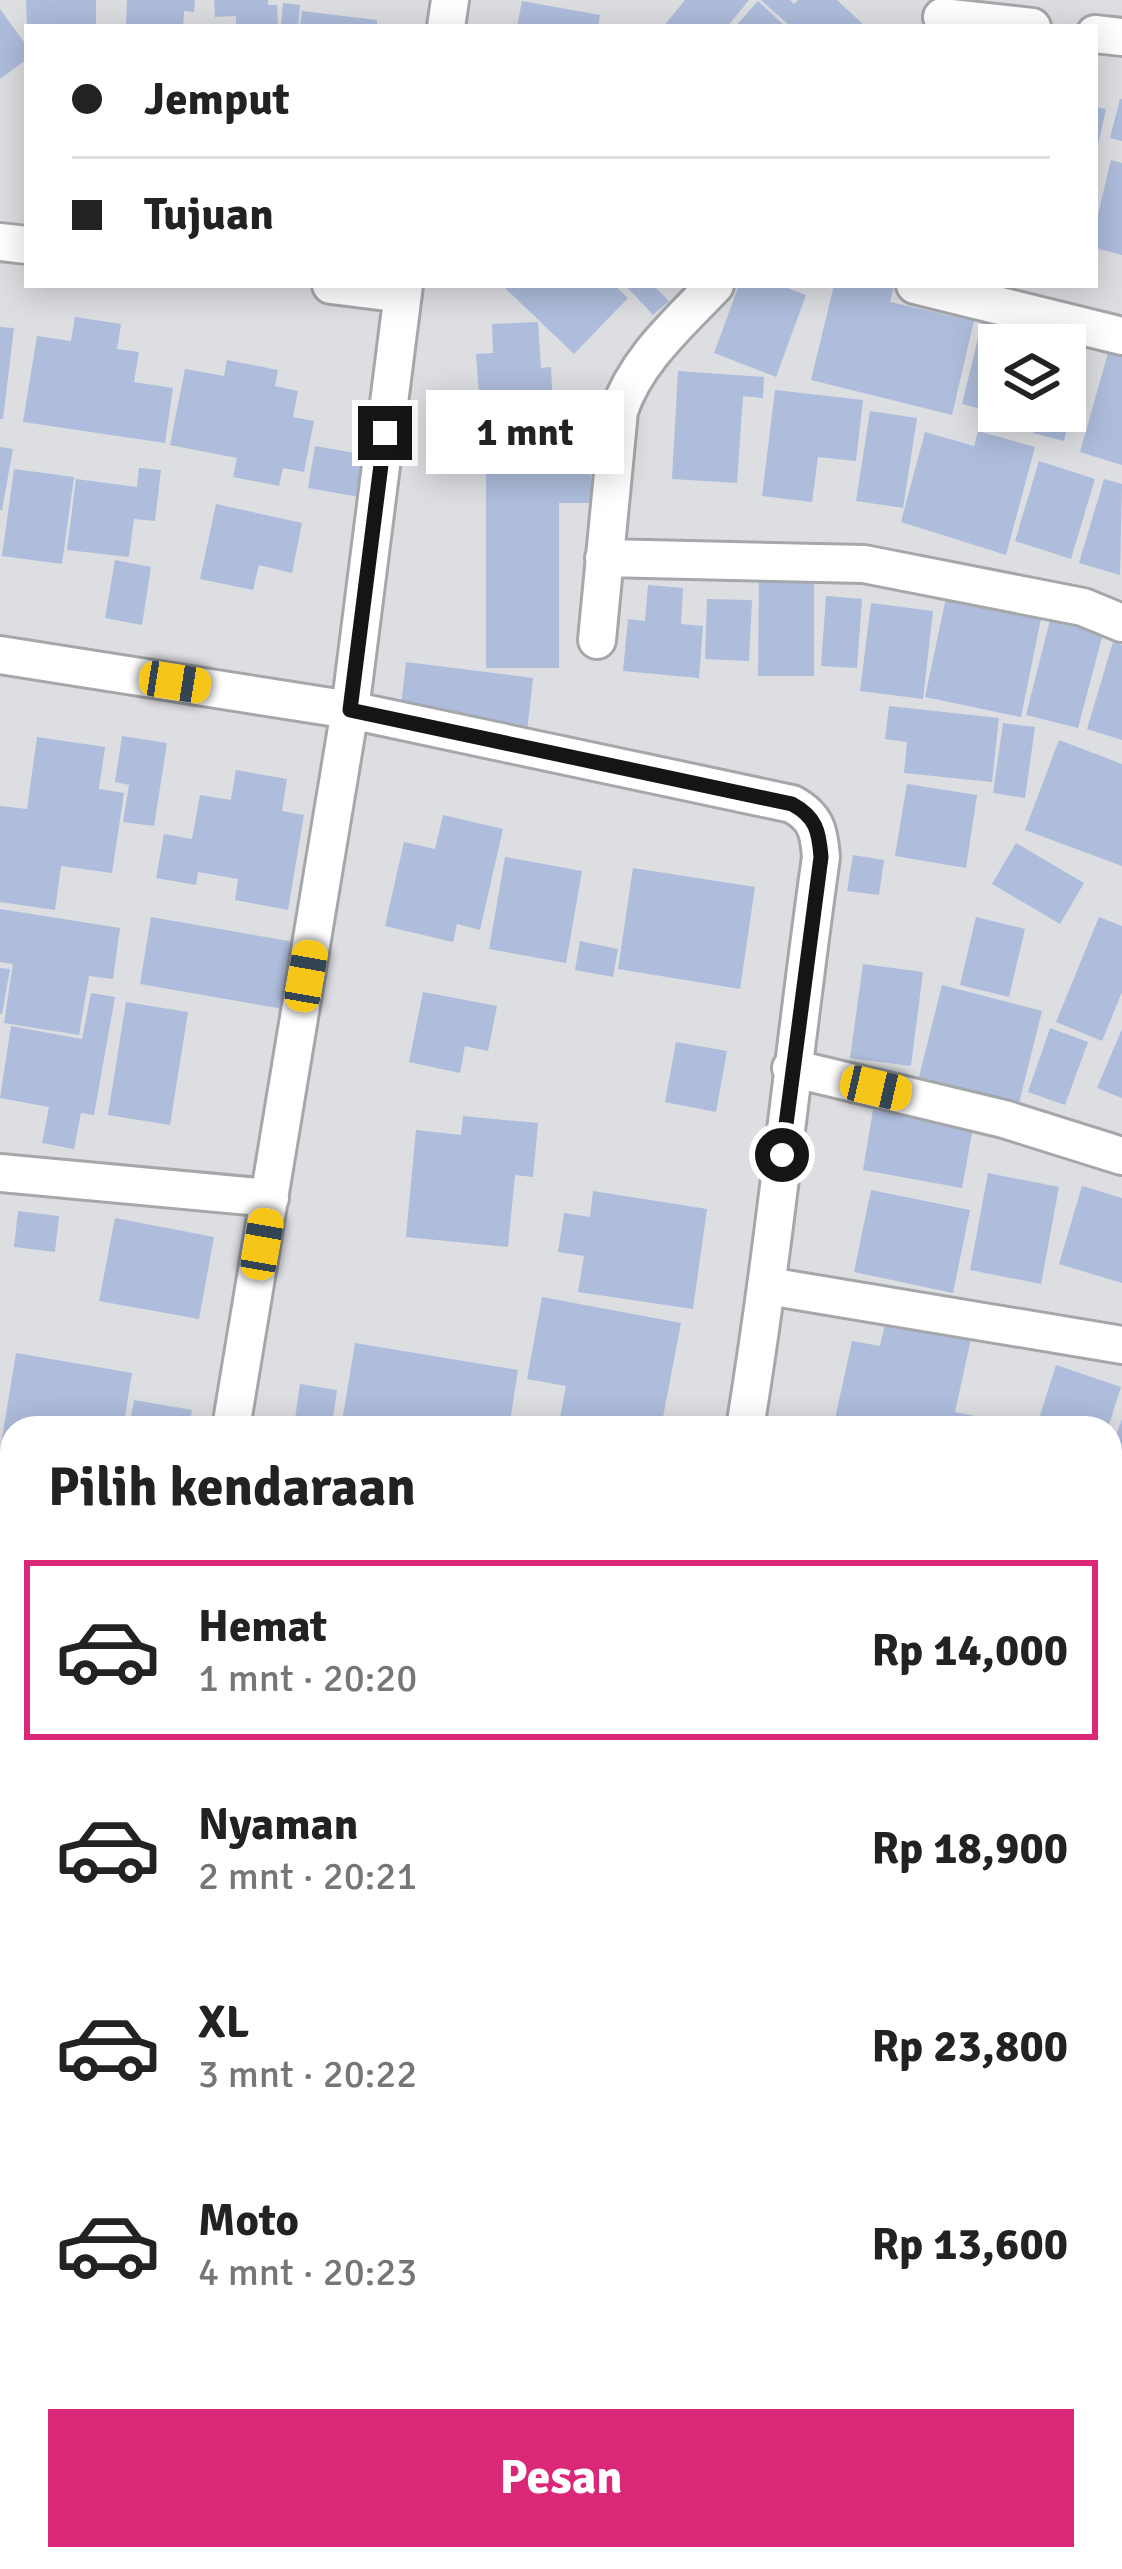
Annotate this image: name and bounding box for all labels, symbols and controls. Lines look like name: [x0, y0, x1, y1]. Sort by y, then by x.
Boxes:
text: Jemput: [144, 72, 290, 127]
text: Tujuan: [144, 187, 274, 242]
map controls: [978, 324, 1086, 432]
button: layers: [978, 324, 1086, 432]
callout: 1 mnt: [427, 391, 625, 475]
route end: [358, 406, 412, 460]
text: 1 mnt: [476, 408, 574, 456]
car: [137, 659, 213, 705]
car: [282, 937, 330, 1015]
car: [837, 1062, 915, 1114]
route start: [755, 1128, 809, 1182]
car: [238, 1205, 286, 1283]
text: Pilih kendaraan: [48, 1454, 416, 1521]
icon: car: [54, 1596, 162, 1704]
text: Hemat: [198, 1599, 327, 1654]
text: Rp 14,000: [871, 1623, 1068, 1678]
text: 1 mnt · 20:20: [198, 1654, 417, 1702]
icon: car: [54, 1794, 162, 1902]
text: Nyaman: [198, 1797, 358, 1852]
text: Rp 18,900: [871, 1821, 1068, 1876]
text: 2 mnt · 20:21: [198, 1852, 417, 1900]
icon: car: [54, 1992, 162, 2100]
text: XL: [198, 1995, 249, 2050]
text: Rp 23,800: [871, 2019, 1068, 2074]
text: 3 mnt · 20:22: [198, 2050, 417, 2098]
icon: car: [54, 2190, 162, 2298]
text: Moto: [198, 2193, 299, 2248]
text: Rp 13,600: [871, 2217, 1068, 2272]
text: 4 mnt · 20:23: [198, 2248, 417, 2296]
button: Pesan: [48, 2409, 1074, 2547]

